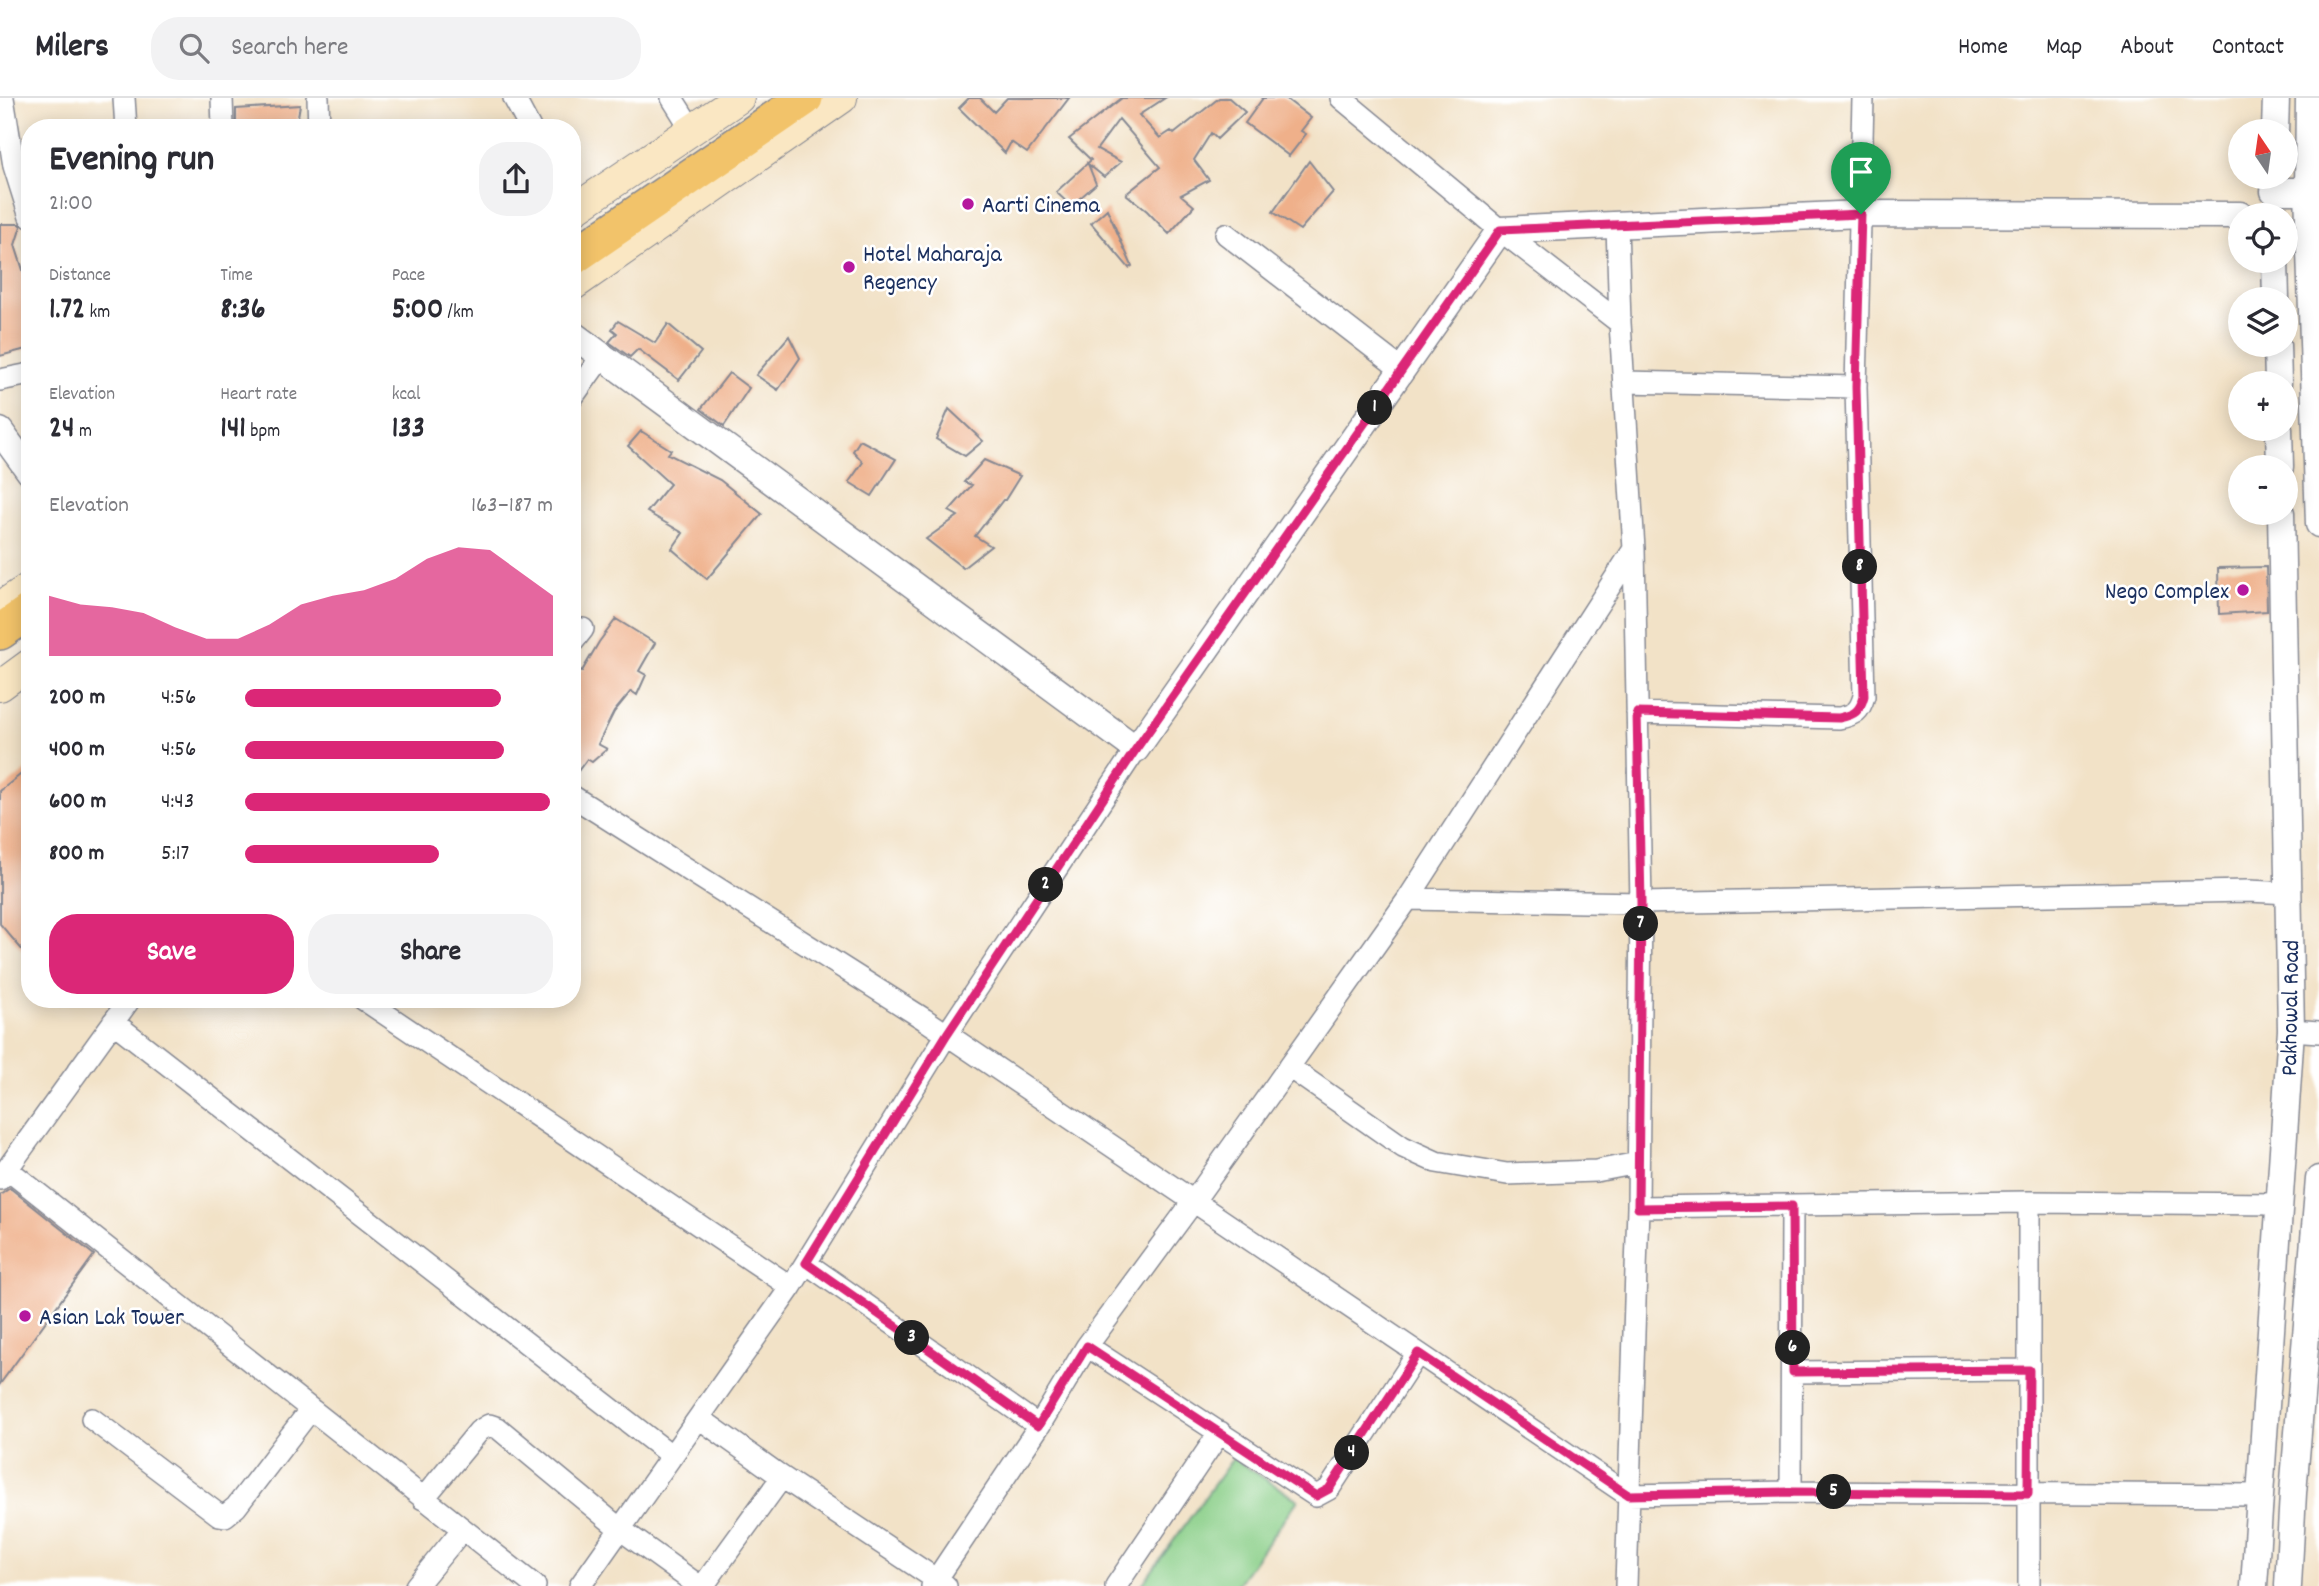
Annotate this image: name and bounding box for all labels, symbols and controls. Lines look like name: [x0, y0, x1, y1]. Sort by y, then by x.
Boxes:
search box: [151, 17, 641, 80]
text: Milers: [35, 25, 109, 72]
icon: search: [175, 29, 213, 67]
text: Search here: [231, 30, 348, 67]
text: Home: [1958, 31, 2008, 65]
text: Map: [2046, 31, 2082, 65]
text: About: [2120, 31, 2174, 65]
text: Contact: [2212, 31, 2284, 65]
north arrow: [2228, 119, 2298, 189]
map controls: [2228, 119, 2298, 525]
text: Evening run: [49, 134, 214, 189]
button: share: [479, 142, 553, 216]
pin: [1831, 142, 1891, 214]
icon: arrive: [1842, 153, 1880, 191]
text: 21:00: [49, 188, 93, 221]
place label: Aarti Cinema: [982, 190, 1100, 224]
marker: Aarti Cinema: [960, 196, 976, 212]
button: locate: [2228, 203, 2298, 273]
place label: Hotel Maharaja Regency: [863, 239, 1003, 301]
marker: Hotel Maharaja Regency: [841, 259, 857, 275]
text: Distance: [49, 263, 111, 290]
text: Time: [220, 263, 253, 290]
text: Pace: [392, 263, 425, 290]
button: layers: [2228, 287, 2298, 357]
text: 1.72: [49, 290, 85, 333]
text: 8:36: [220, 290, 265, 333]
text: 5:00: [392, 290, 443, 333]
text: km: [85, 300, 110, 327]
text: /km: [443, 300, 474, 327]
button: +: [2228, 371, 2298, 441]
text: Elevation: [49, 382, 115, 409]
text: Heart rate: [220, 382, 297, 409]
text: kcal: [392, 382, 421, 409]
pin: 1: [1358, 390, 1392, 426]
text: 1: [1372, 394, 1377, 421]
text: 24: [49, 409, 75, 452]
text: 141: [220, 409, 246, 452]
text: 133: [392, 409, 425, 452]
text: m: [75, 419, 92, 446]
text: bpm: [246, 419, 280, 446]
button: −: [2228, 455, 2298, 525]
text: Elevation: [49, 490, 129, 523]
text: 163–187 m: [471, 490, 553, 523]
pin: 8: [1842, 550, 1878, 584]
text: 8: [1856, 553, 1863, 580]
place label: Nego Complex: [2105, 576, 2229, 610]
marker: Nego Complex: [2235, 582, 2251, 598]
text: 200 m: [49, 682, 105, 715]
text: 4:56: [161, 682, 196, 715]
text: 400 m: [49, 734, 105, 767]
text: 4:56: [161, 734, 196, 767]
text: 600 m: [49, 786, 106, 819]
text: 4:43: [161, 786, 194, 819]
text: 800 m: [49, 838, 104, 871]
text: 5:17: [161, 838, 189, 871]
pin: 2: [1028, 868, 1064, 902]
text: 2: [1041, 871, 1050, 898]
pin: 7: [1624, 906, 1658, 942]
text: 7: [1637, 910, 1644, 937]
button: Save: [49, 914, 294, 994]
button: Share: [308, 914, 553, 994]
street label: Pakhowal Road: [2274, 940, 2310, 1077]
place label: Asian Lak Tower: [39, 1302, 184, 1336]
marker: Asian Lak Tower: [17, 1308, 33, 1324]
pin: 3: [894, 1320, 930, 1356]
text: 3: [907, 1324, 916, 1351]
pin: 6: [1776, 1330, 1811, 1366]
text: 6: [1788, 1334, 1797, 1361]
pin: 4: [1334, 1436, 1370, 1470]
text: 4: [1348, 1439, 1355, 1466]
pin: 5: [1816, 1474, 1852, 1510]
text: 5: [1829, 1478, 1838, 1505]

